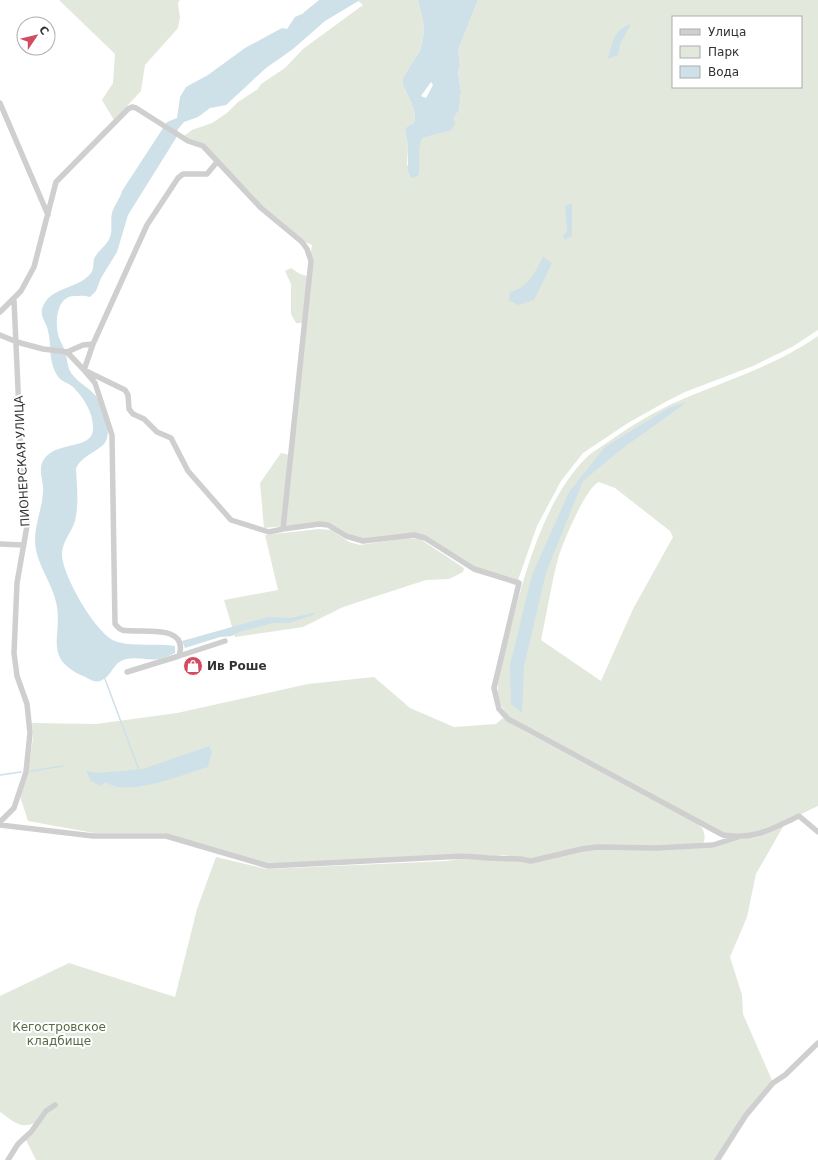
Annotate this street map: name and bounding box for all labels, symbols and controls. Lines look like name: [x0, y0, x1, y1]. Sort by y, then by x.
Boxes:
north arrow: [16, 16, 56, 56]
legend: [672, 16, 802, 88]
text: С: [36, 24, 51, 38]
text: Улица: [708, 25, 746, 39]
text: Парк: [708, 45, 739, 59]
text: Вода: [708, 65, 739, 79]
street label: ПИОНЕРСКАЯ УЛИЦА: [12, 394, 32, 527]
shop icon: Ив Роше: [182, 655, 204, 677]
place label: Ив Роше: [207, 659, 267, 673]
park label: Кегостровское кладбище: [12, 1020, 106, 1048]

